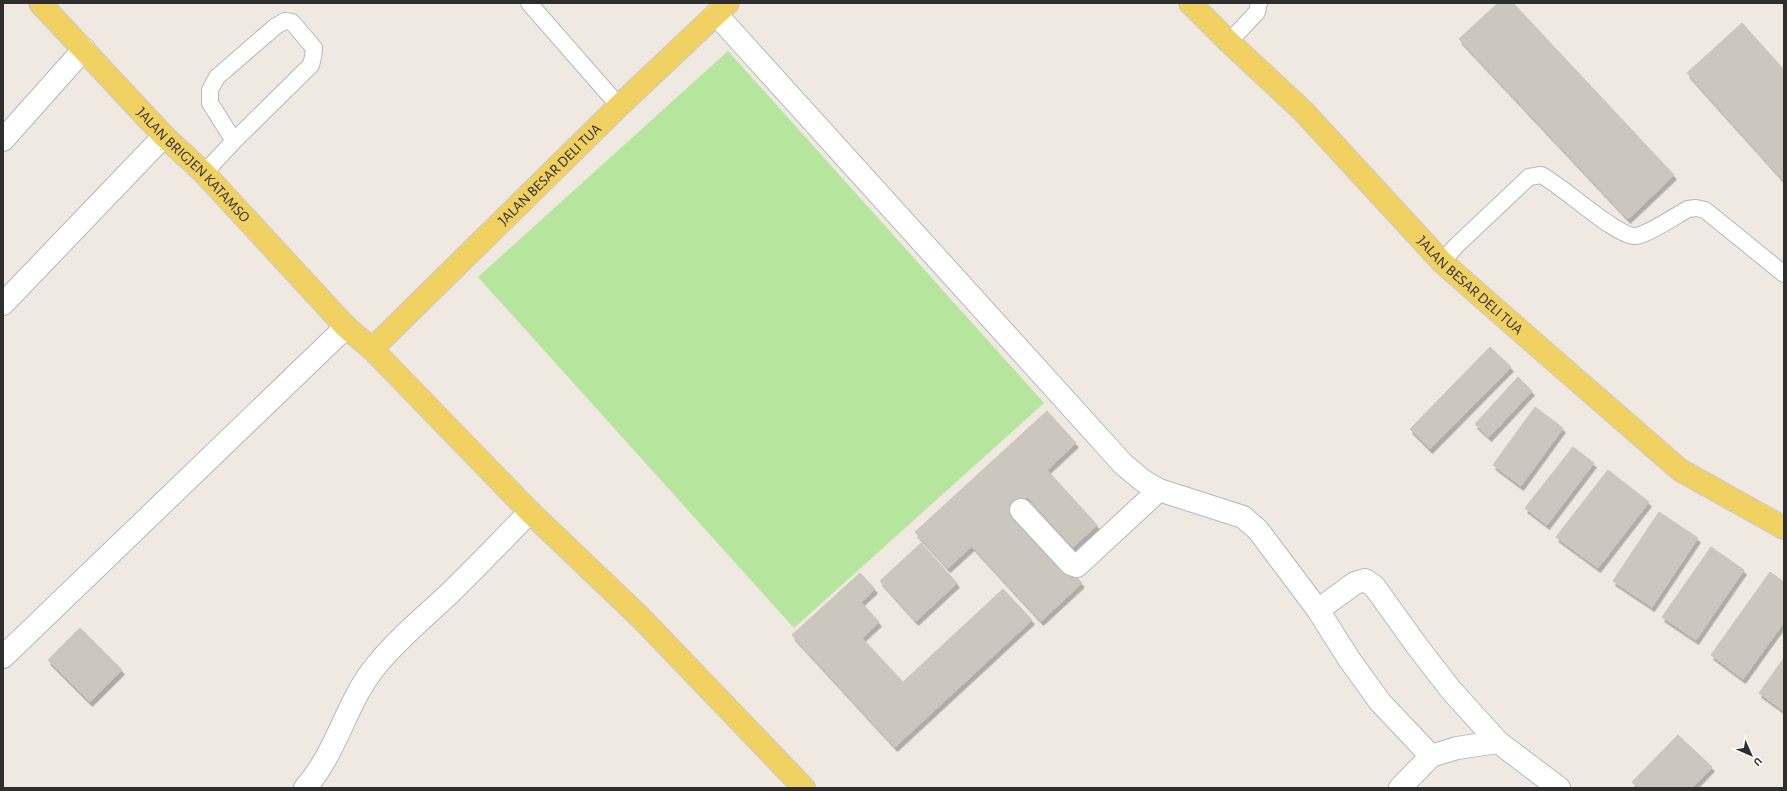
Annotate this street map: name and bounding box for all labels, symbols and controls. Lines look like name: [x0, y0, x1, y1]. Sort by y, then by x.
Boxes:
street label: JALAN BRIGJEN KATAMSO: [134, 105, 252, 225]
street label: JALAN BESAR DELI TUA: [495, 121, 604, 228]
street label: JALAN BESAR DELI TUA: [1414, 233, 1526, 338]
north arrow: [1731, 735, 1771, 775]
text: U: [1751, 755, 1764, 768]

